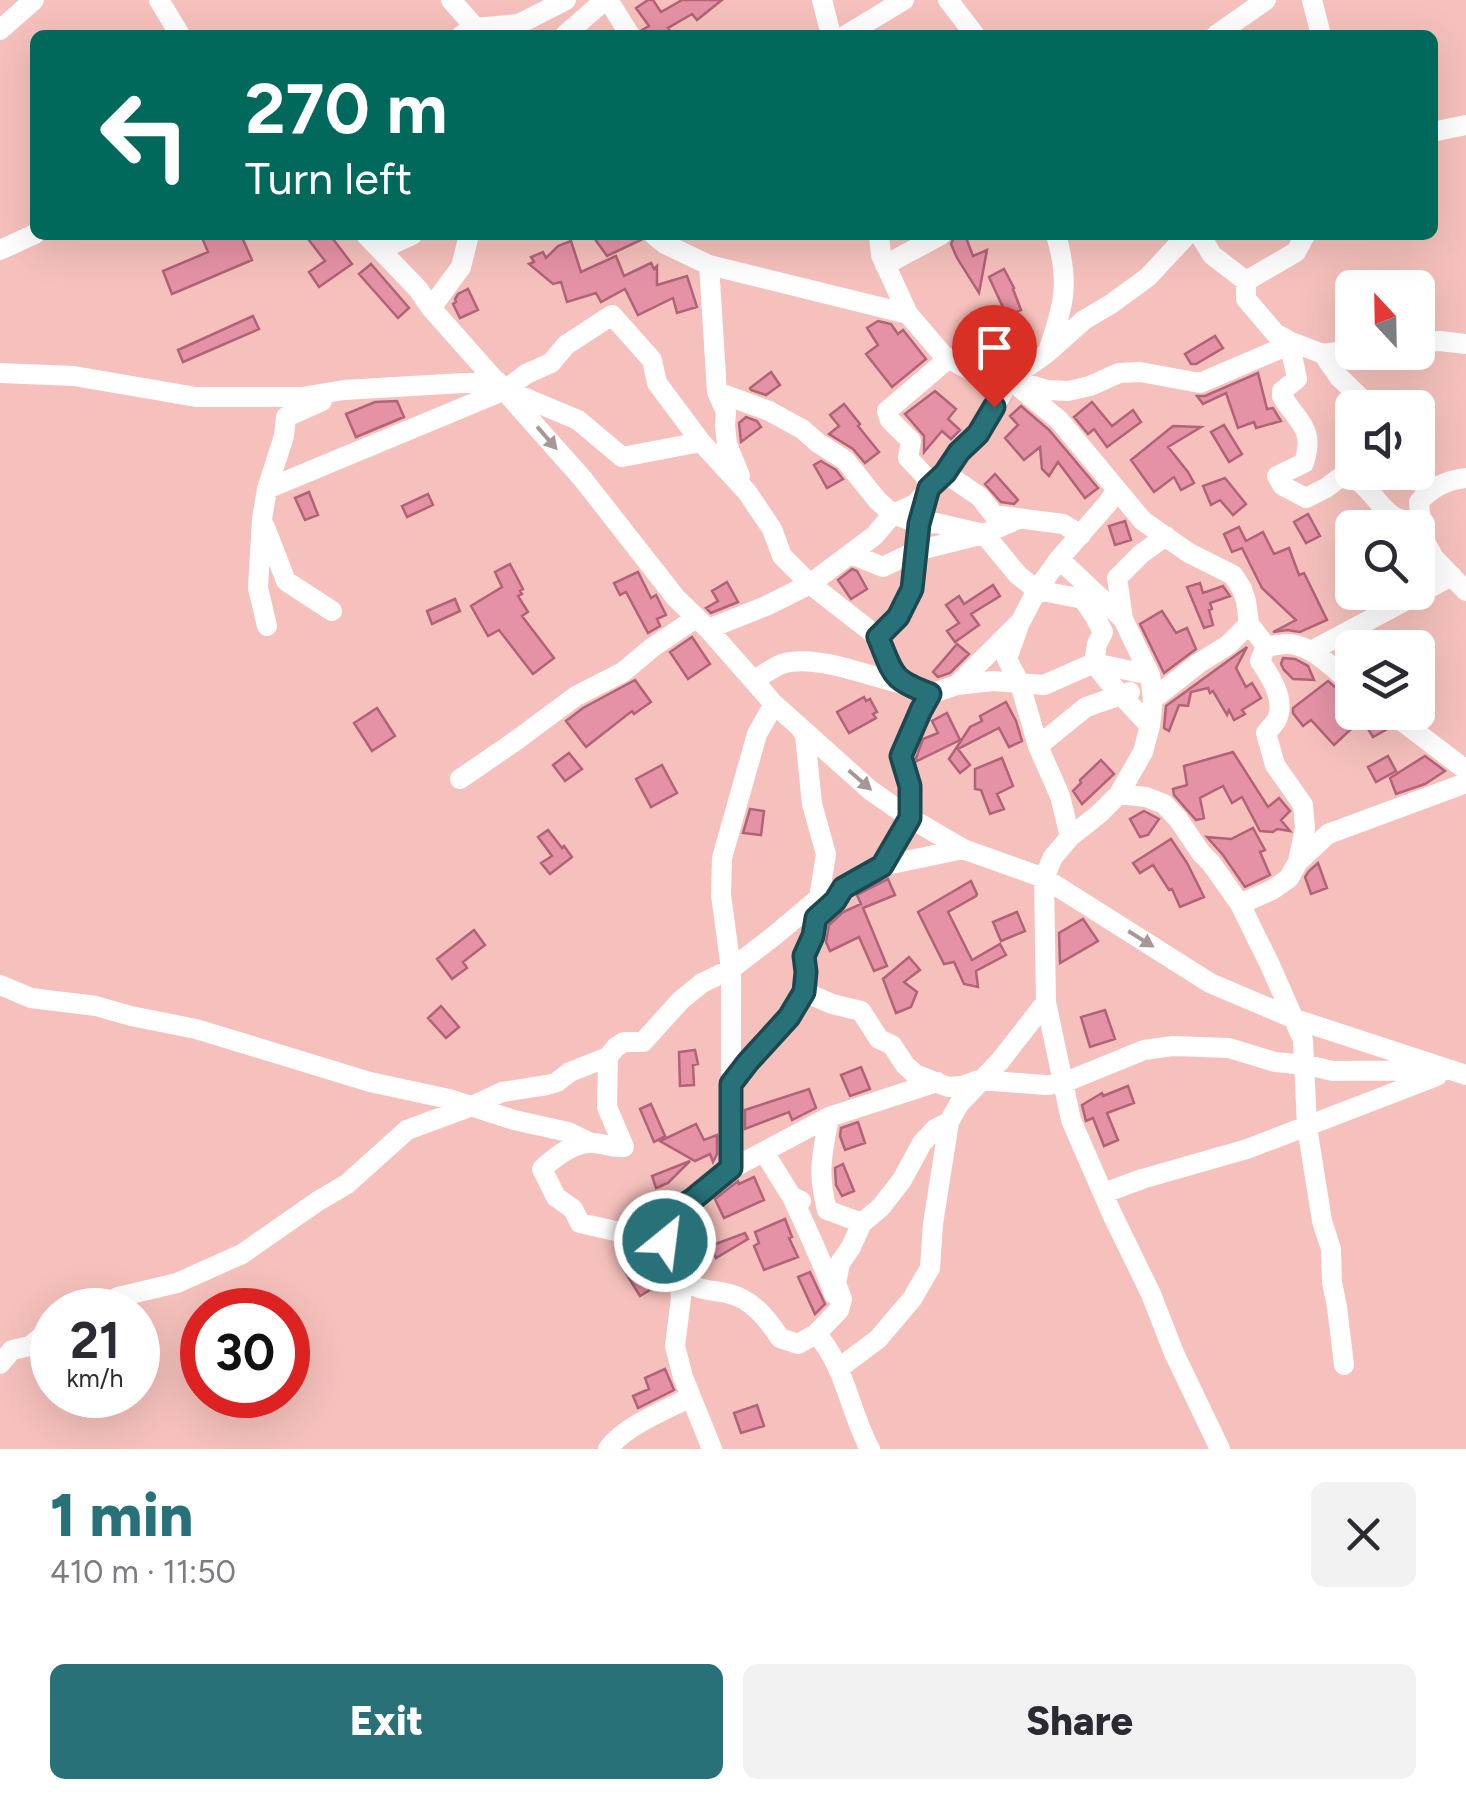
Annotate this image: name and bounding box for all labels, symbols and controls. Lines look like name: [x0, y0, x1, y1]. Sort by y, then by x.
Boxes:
text: 270 m: [245, 66, 448, 151]
icon: left: [80, 70, 210, 200]
text: Turn left: [245, 151, 412, 205]
north arrow: [1335, 270, 1435, 370]
map controls: [1335, 270, 1435, 730]
pin: [952, 305, 1037, 408]
icon: arrive: [967, 320, 1022, 375]
button: sound: [1335, 390, 1435, 490]
one-way arrow: [536, 425, 558, 450]
button: search: [1335, 510, 1435, 610]
button: layers: [1335, 630, 1435, 730]
one-way arrow: [847, 769, 872, 791]
one-way arrow: [1127, 930, 1155, 948]
position arrow: [613, 1189, 717, 1293]
speed limit sign: 30: [180, 1288, 310, 1418]
text: 21: [70, 1310, 120, 1371]
text: km/h: [66, 1363, 124, 1393]
text: 1 min: [50, 1479, 193, 1551]
button: close: [1311, 1482, 1416, 1587]
text: 410 m · 11:50: [50, 1553, 236, 1591]
button: Exit: [50, 1664, 723, 1779]
button: Share: [743, 1664, 1416, 1779]

